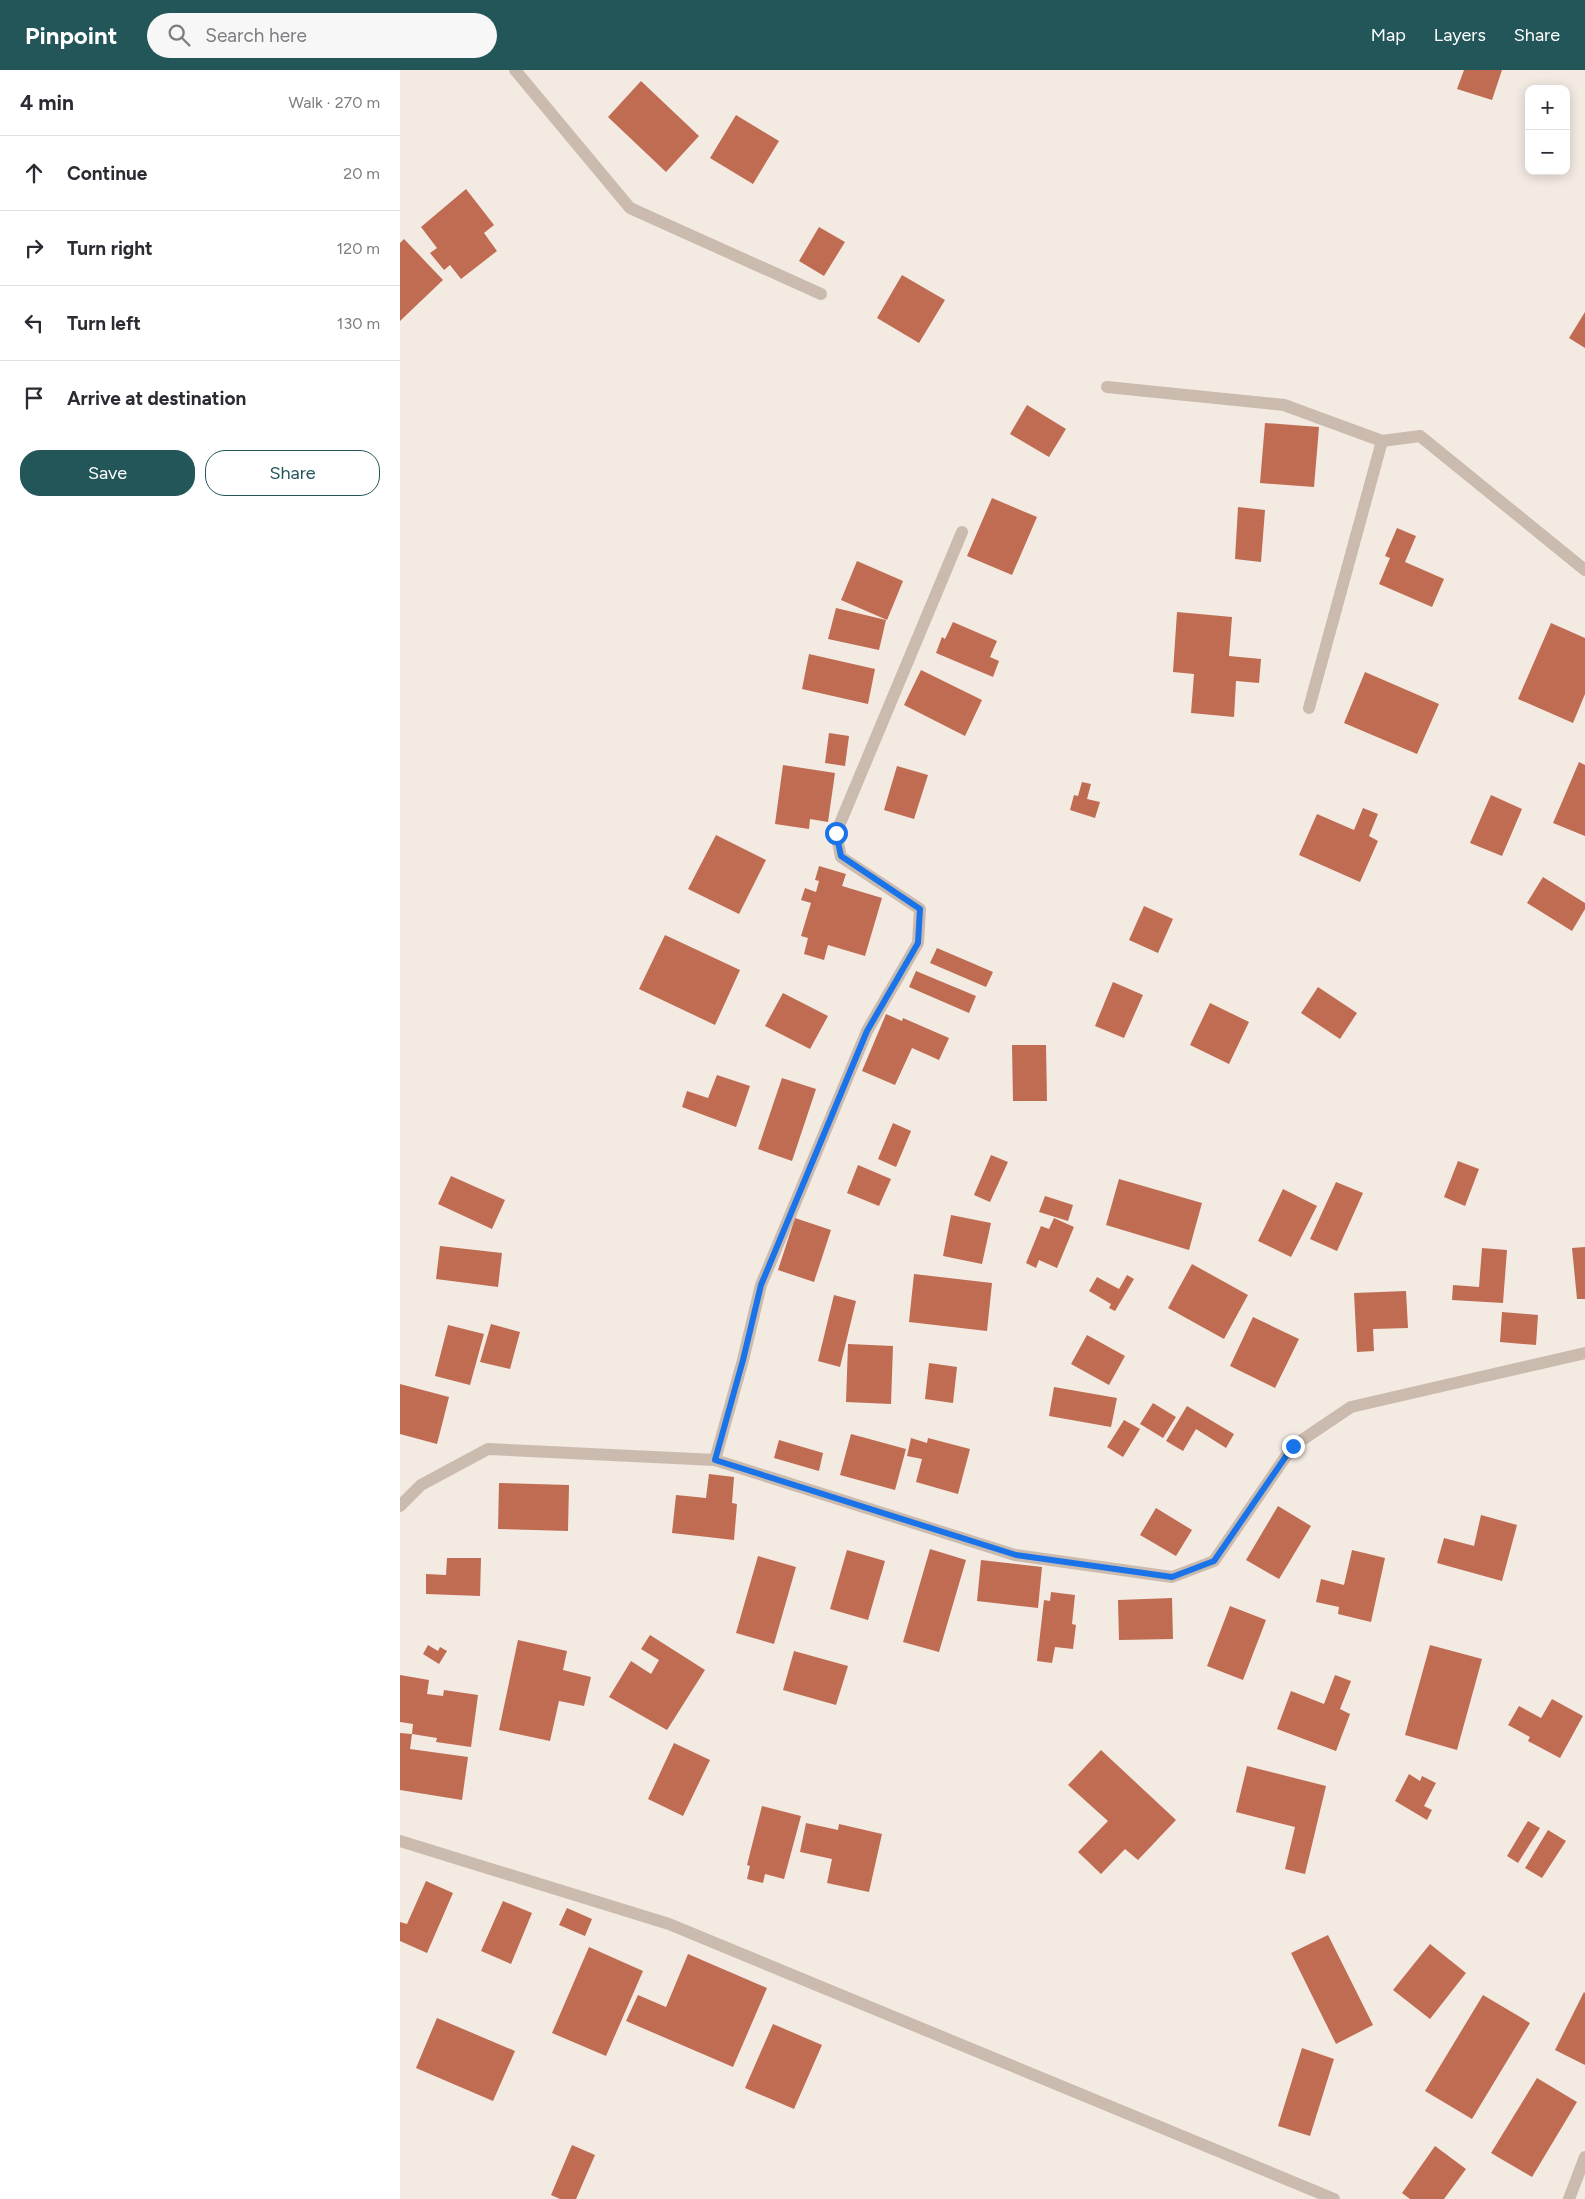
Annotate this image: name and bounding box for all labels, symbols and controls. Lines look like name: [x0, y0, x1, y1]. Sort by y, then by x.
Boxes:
search box: [147, 13, 497, 58]
text: Pinpoint: [25, 21, 117, 50]
icon: search: [165, 21, 193, 49]
text: Search here: [205, 24, 307, 47]
text: Map: [1371, 24, 1406, 46]
text: Layers: [1434, 24, 1486, 46]
text: Share: [1514, 24, 1560, 46]
map controls: [1525, 85, 1570, 175]
button: +: [1525, 85, 1570, 130]
text: 4 min: [20, 90, 74, 115]
text: Walk · 270 m: [289, 93, 380, 112]
button: −: [1525, 130, 1570, 175]
icon: ahead: [20, 159, 48, 187]
text: Continue: [67, 162, 147, 185]
text: 20 m: [343, 164, 380, 183]
icon: right: [20, 234, 48, 262]
text: Turn right: [67, 237, 153, 260]
text: 120 m: [337, 239, 380, 258]
icon: left: [20, 309, 48, 337]
text: Turn left: [67, 312, 141, 335]
text: 130 m: [337, 314, 380, 333]
icon: arrive: [20, 384, 48, 412]
text: Arrive at destination: [67, 387, 246, 410]
button: Save: [20, 450, 195, 496]
button: Share: [205, 450, 380, 496]
route start: [825, 822, 848, 845]
route end: [1282, 1435, 1305, 1458]

